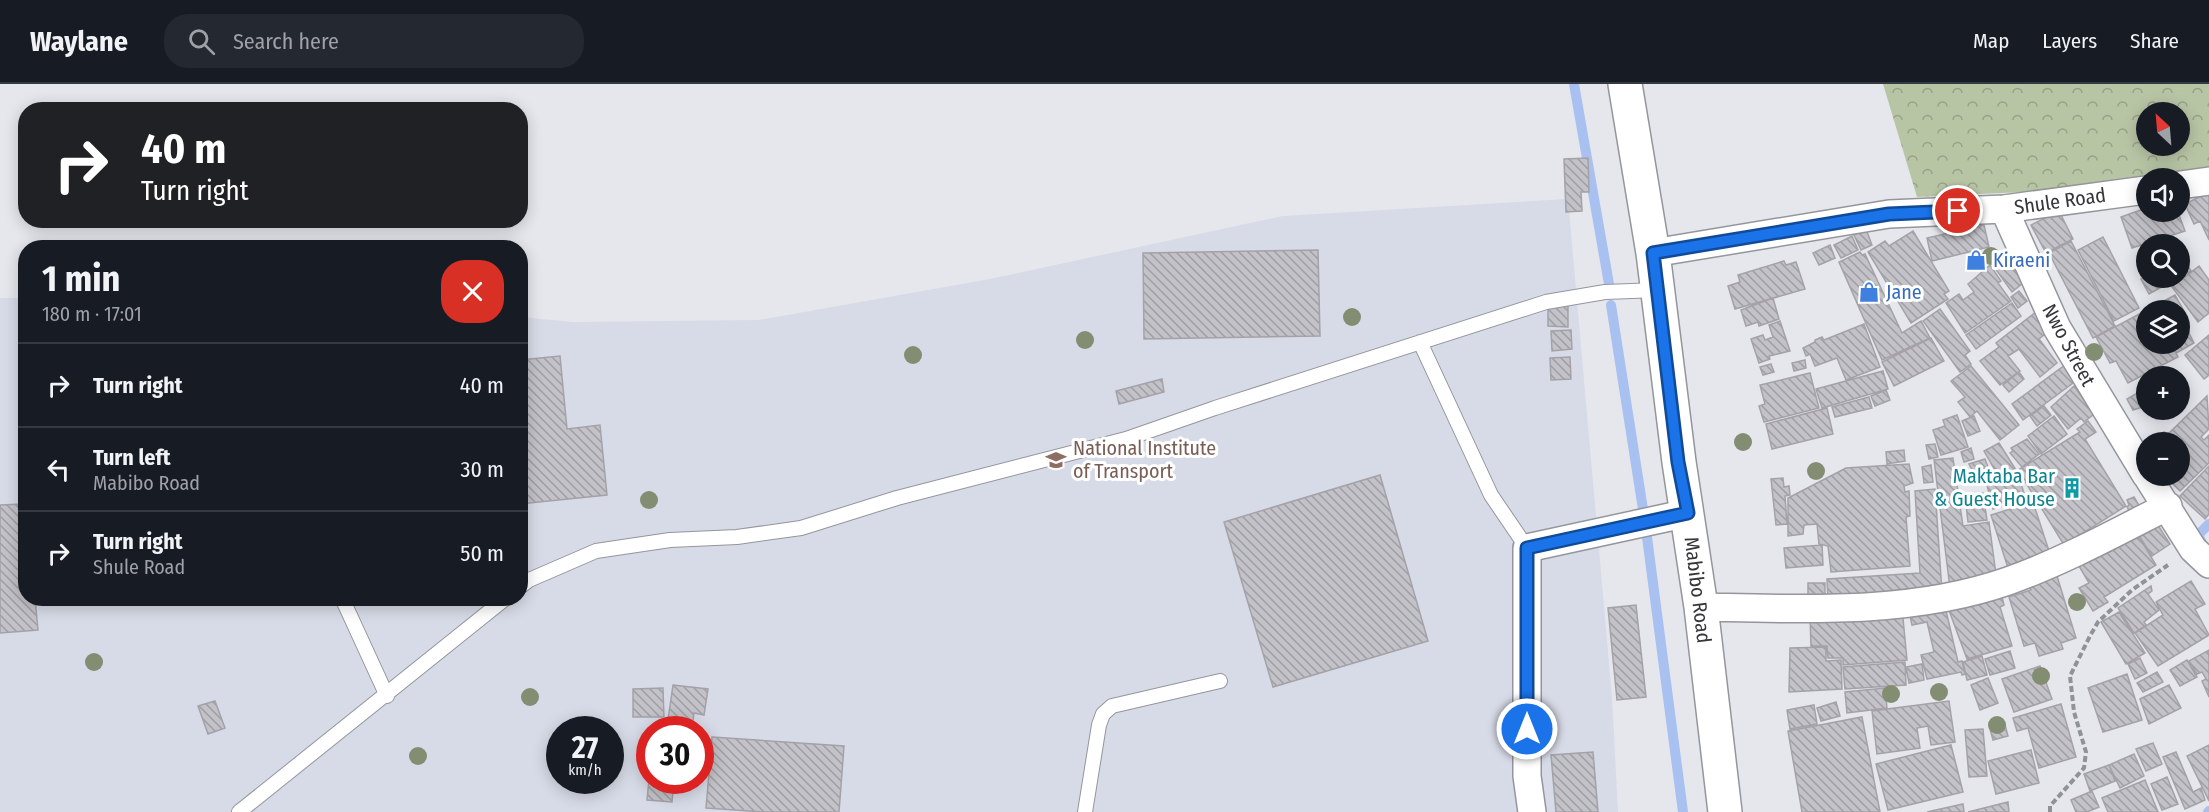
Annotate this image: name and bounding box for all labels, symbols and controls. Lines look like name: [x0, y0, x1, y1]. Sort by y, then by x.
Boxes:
search box: [164, 14, 584, 68]
text: Waylane: [30, 25, 128, 58]
icon: search: [185, 25, 218, 58]
text: Search here: [233, 28, 339, 55]
text: Map: [1973, 28, 2009, 54]
text: Layers: [2042, 28, 2097, 54]
text: Share: [2130, 28, 2179, 54]
north arrow: [2136, 102, 2190, 156]
map controls: [2136, 102, 2190, 486]
text: 40 m: [141, 124, 226, 174]
icon: right: [42, 126, 120, 204]
button: sound: [2136, 168, 2190, 222]
text: Turn right: [141, 175, 249, 207]
street label: Shule Road: [2013, 183, 2107, 219]
pin: [1932, 185, 1983, 236]
icon: arrive: [1941, 194, 1974, 227]
button: search: [2136, 234, 2190, 288]
shop icon: Kiraeni: [1964, 248, 1988, 272]
place label: Kiraeni: [1993, 248, 2050, 272]
text: 1 min: [42, 257, 120, 301]
button: close: [441, 260, 504, 323]
shop icon: Jane: [1857, 280, 1881, 304]
place label: Jane: [1886, 280, 1922, 304]
street label: Nwo Street: [2037, 300, 2101, 391]
button: layers: [2136, 300, 2190, 354]
text: 180 m · 17:01: [42, 302, 142, 326]
button: +: [2136, 366, 2190, 420]
icon: right: [42, 369, 75, 402]
text: Turn right: [93, 372, 182, 399]
text: 40 m: [460, 372, 504, 399]
button: −: [2136, 432, 2190, 486]
place label: National Institute of Transport: [1073, 436, 1216, 483]
text: Turn left: [93, 444, 171, 471]
school or university icon: National Institute of Transport: [1044, 448, 1068, 472]
icon: left: [42, 453, 75, 486]
text: 30 m: [461, 456, 504, 483]
place label: Maktaba Bar & Guest House: [1934, 464, 2055, 511]
text: Mabibo Road: [93, 471, 200, 495]
building icon: Maktaba Bar & Guest House: [2060, 476, 2084, 500]
text: Turn right: [93, 528, 182, 555]
street label: Mabibo Road: [1680, 535, 1716, 645]
icon: right: [42, 537, 75, 570]
text: 50 m: [460, 540, 504, 567]
text: Shule Road: [93, 555, 185, 579]
position arrow: [1495, 697, 1559, 761]
speed limit sign: 30: [636, 716, 714, 794]
text: 27: [572, 730, 598, 766]
text: km/h: [568, 761, 602, 779]

